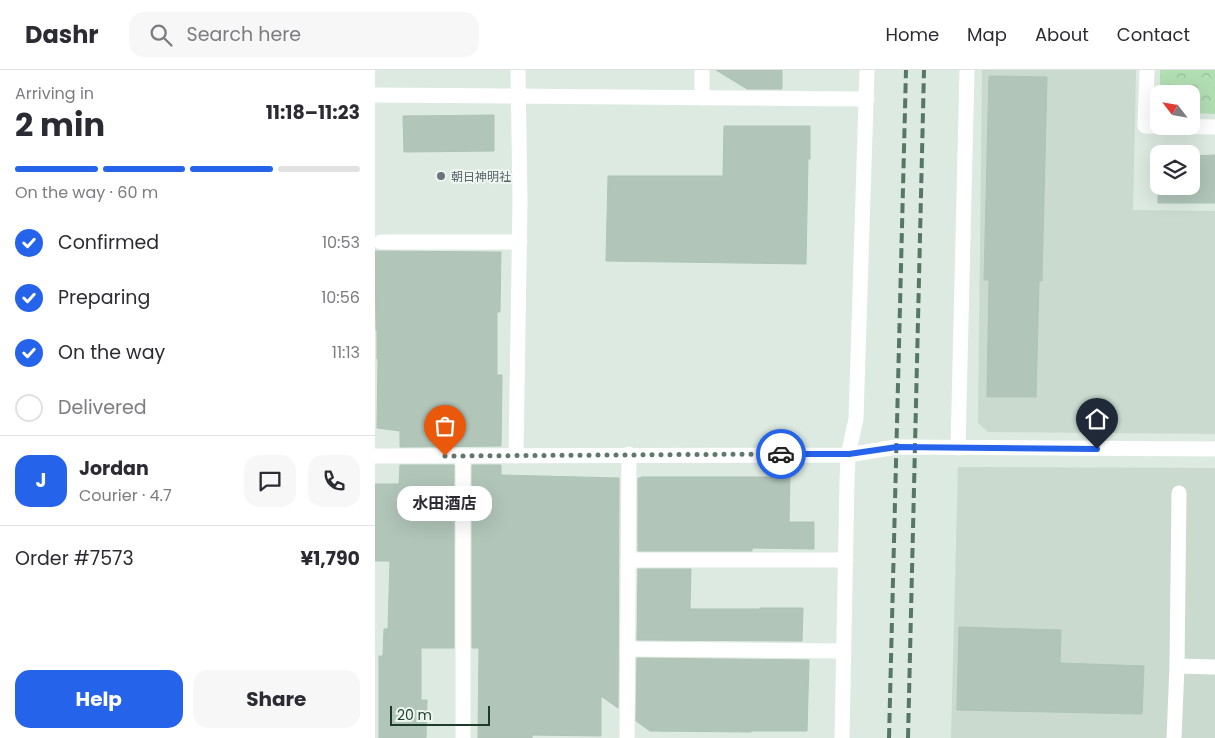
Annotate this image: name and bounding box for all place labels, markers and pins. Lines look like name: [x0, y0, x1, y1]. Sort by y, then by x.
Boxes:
place label: 朝日神明社: [451, 168, 511, 185]
marker: 朝日神明社: [435, 170, 447, 182]
pin: [1076, 398, 1118, 449]
pin: [424, 405, 466, 456]
callout: 水田酒店: [397, 486, 493, 521]

